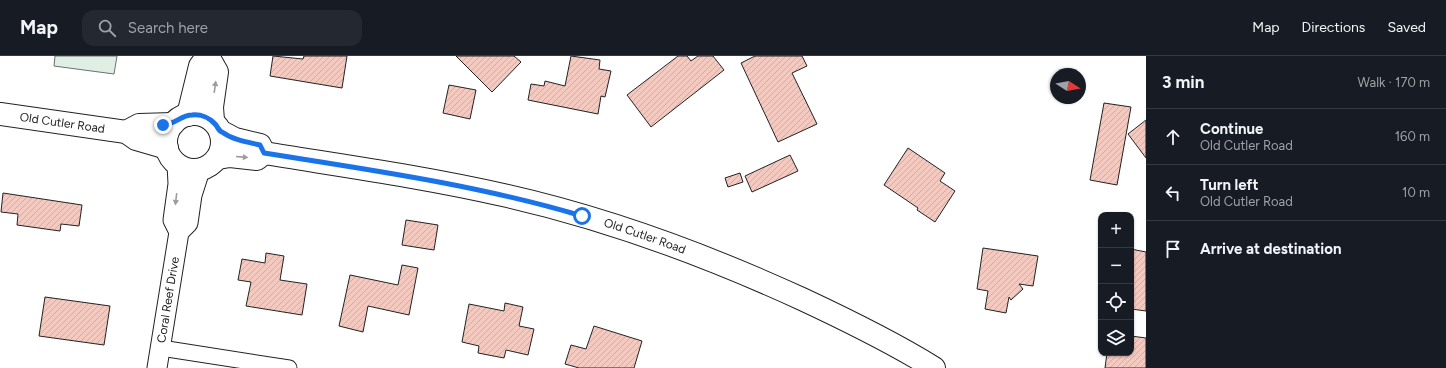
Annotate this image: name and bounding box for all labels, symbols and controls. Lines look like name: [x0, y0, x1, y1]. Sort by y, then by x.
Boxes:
search box: [82, 10, 362, 46]
text: Map: [20, 16, 58, 39]
icon: search: [96, 17, 118, 39]
text: Search here: [128, 19, 208, 37]
text: Map: [1252, 19, 1280, 36]
text: Directions: [1302, 19, 1365, 36]
text: Saved: [1387, 19, 1426, 36]
north arrow: [1050, 68, 1086, 104]
text: 3 min: [1162, 72, 1204, 92]
text: Walk · 170 m: [1358, 75, 1430, 90]
one-way arrow: [212, 81, 218, 94]
street label: Old Cutler Road: [19, 110, 106, 136]
route end: [154, 116, 172, 134]
text: Continue: [1200, 120, 1263, 138]
icon: ahead: [1162, 126, 1184, 148]
text: 160 m: [1395, 129, 1430, 144]
text: Old Cutler Road: [1200, 138, 1293, 153]
one-way arrow: [236, 154, 248, 160]
text: Turn left: [1200, 176, 1258, 194]
icon: left: [1162, 182, 1184, 204]
text: 10 m: [1402, 185, 1430, 200]
one-way arrow: [173, 193, 179, 205]
text: Old Cutler Road: [1200, 194, 1293, 209]
route start: [573, 207, 591, 225]
map controls: [1098, 212, 1134, 356]
button: +: [1098, 212, 1134, 248]
street label: Old Cutler Road: [602, 216, 688, 257]
icon: arrive: [1162, 238, 1184, 260]
text: Arrive at destination: [1200, 240, 1341, 258]
button: −: [1098, 248, 1134, 284]
street label: Coral Reef Drive: [154, 255, 182, 344]
button: locate: [1098, 284, 1134, 320]
button: layers: [1098, 320, 1134, 356]

